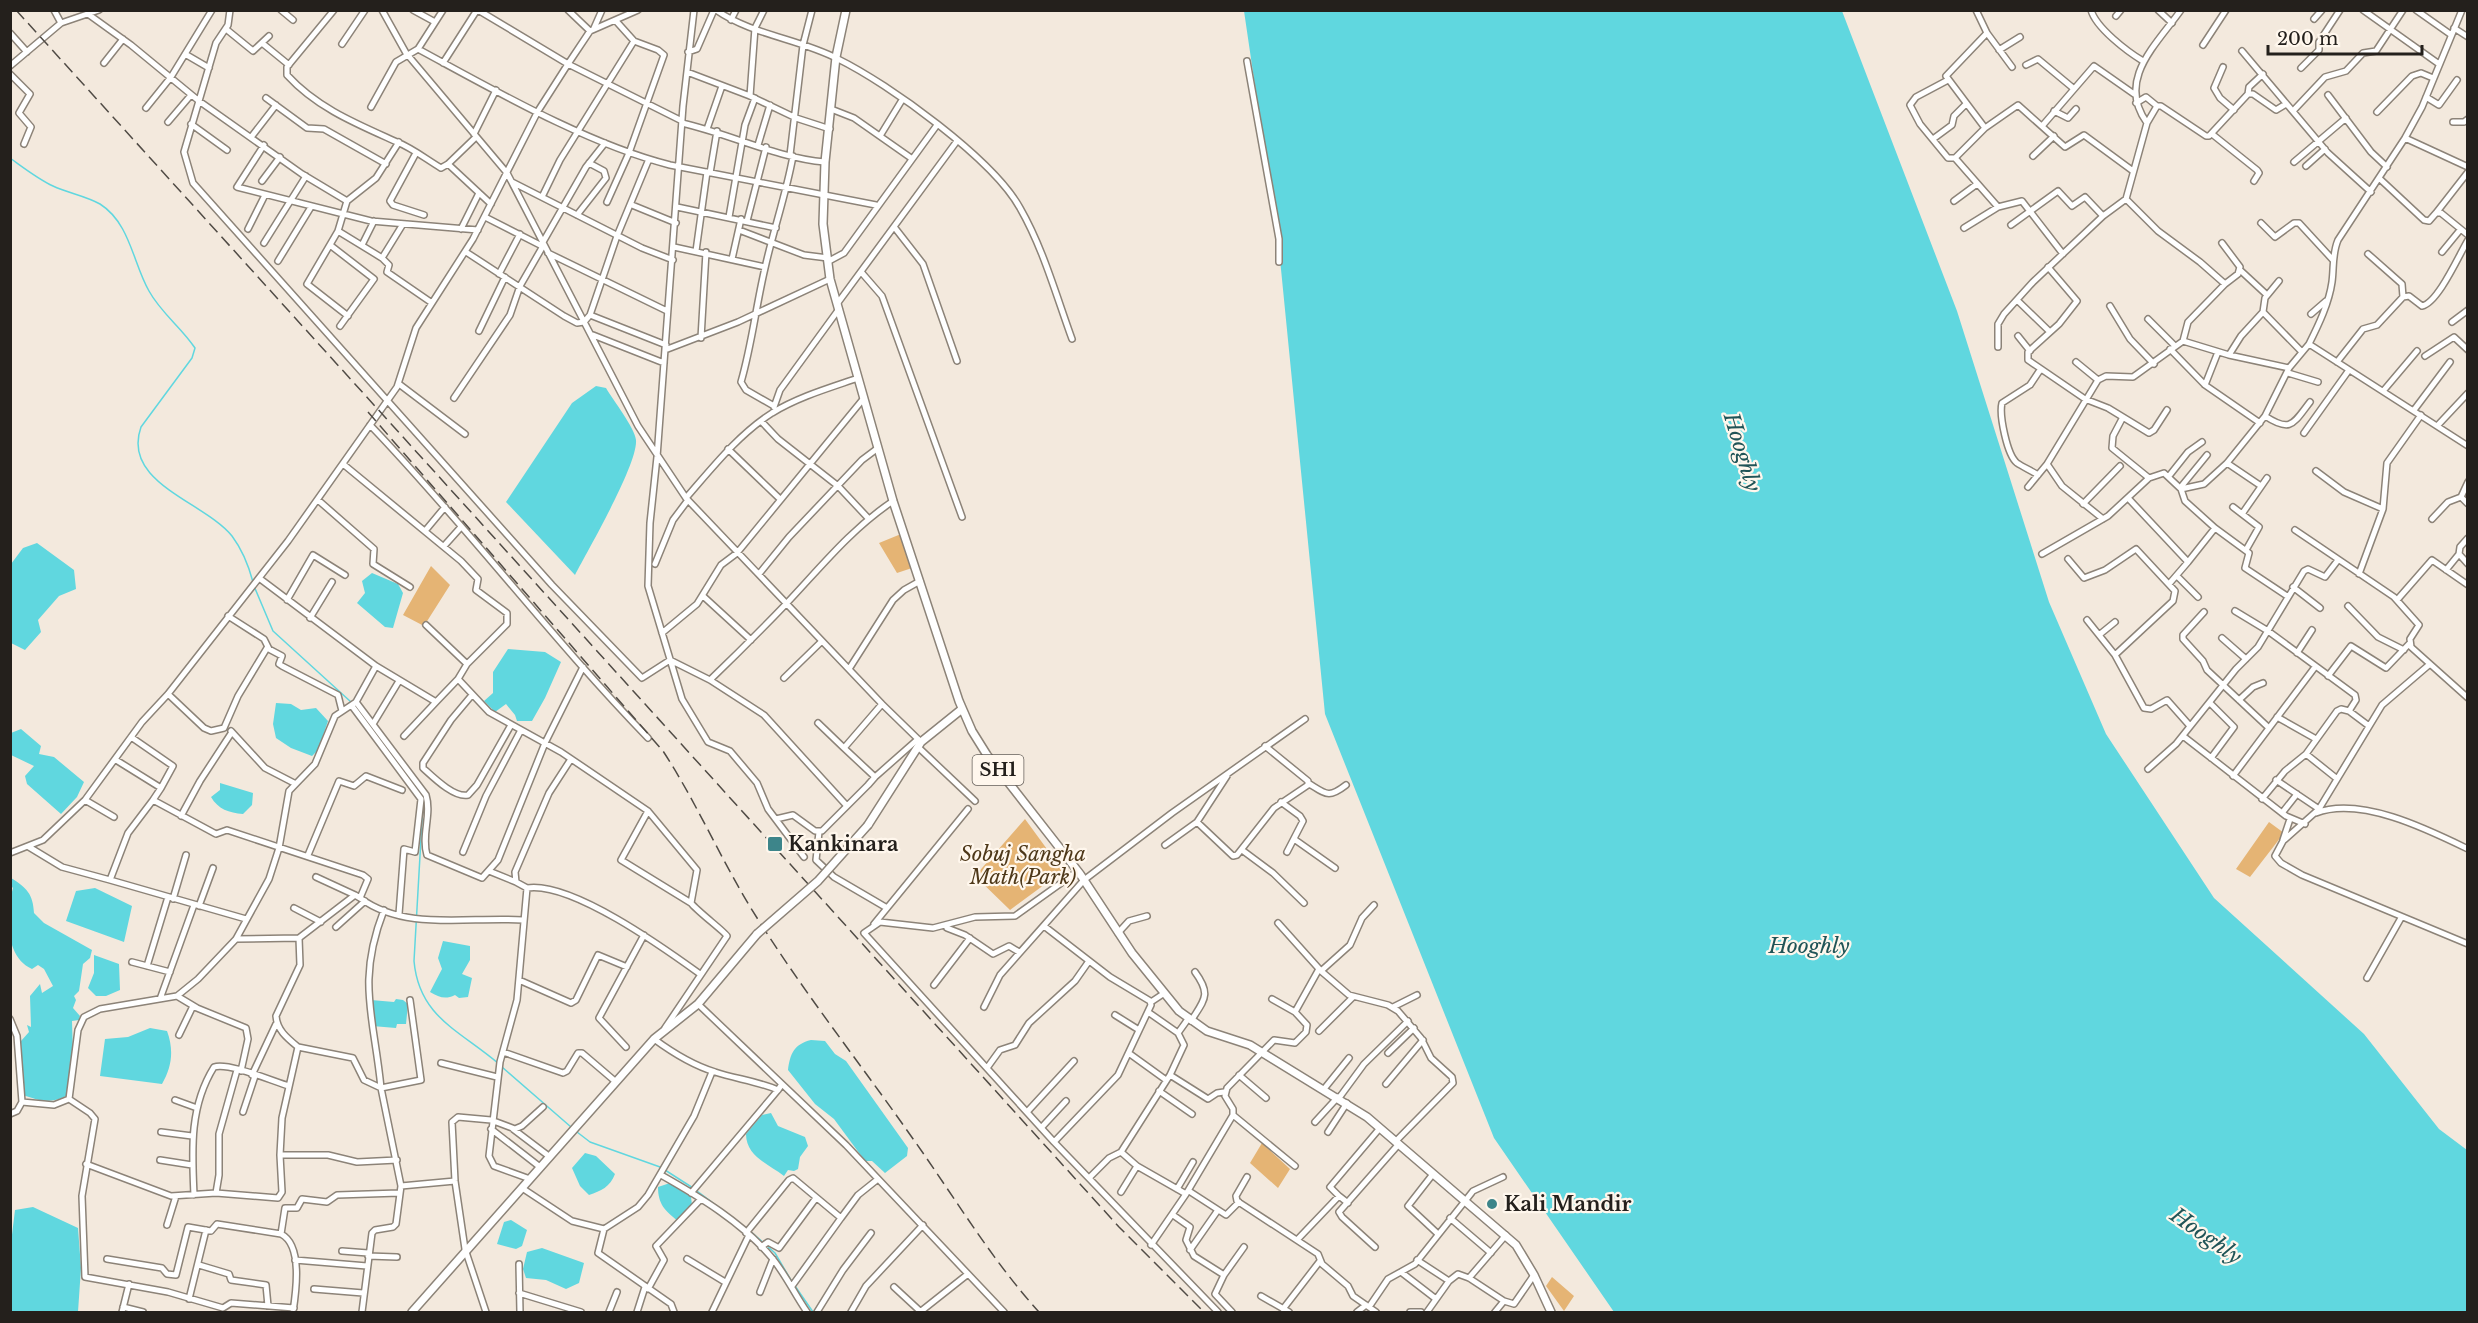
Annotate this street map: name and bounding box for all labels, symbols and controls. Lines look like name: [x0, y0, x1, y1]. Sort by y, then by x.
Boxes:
scale bar: [2268, 18, 2422, 56]
text: 200 m: [2277, 28, 2338, 50]
water label: Hooghly: [1717, 409, 1766, 495]
road number: SH1: [972, 755, 1024, 785]
place label: Kankinara: [788, 832, 899, 856]
marker: Kankinara: [766, 835, 784, 853]
park label: Sobuj Sangha Math(Park): [960, 842, 1086, 889]
water label: Hooghly: [1768, 933, 1850, 959]
place label: Kali Mandir: [1504, 1192, 1632, 1216]
marker: Kali Mandir: [1485, 1197, 1499, 1211]
water label: Hooghly: [2165, 1202, 2247, 1270]

